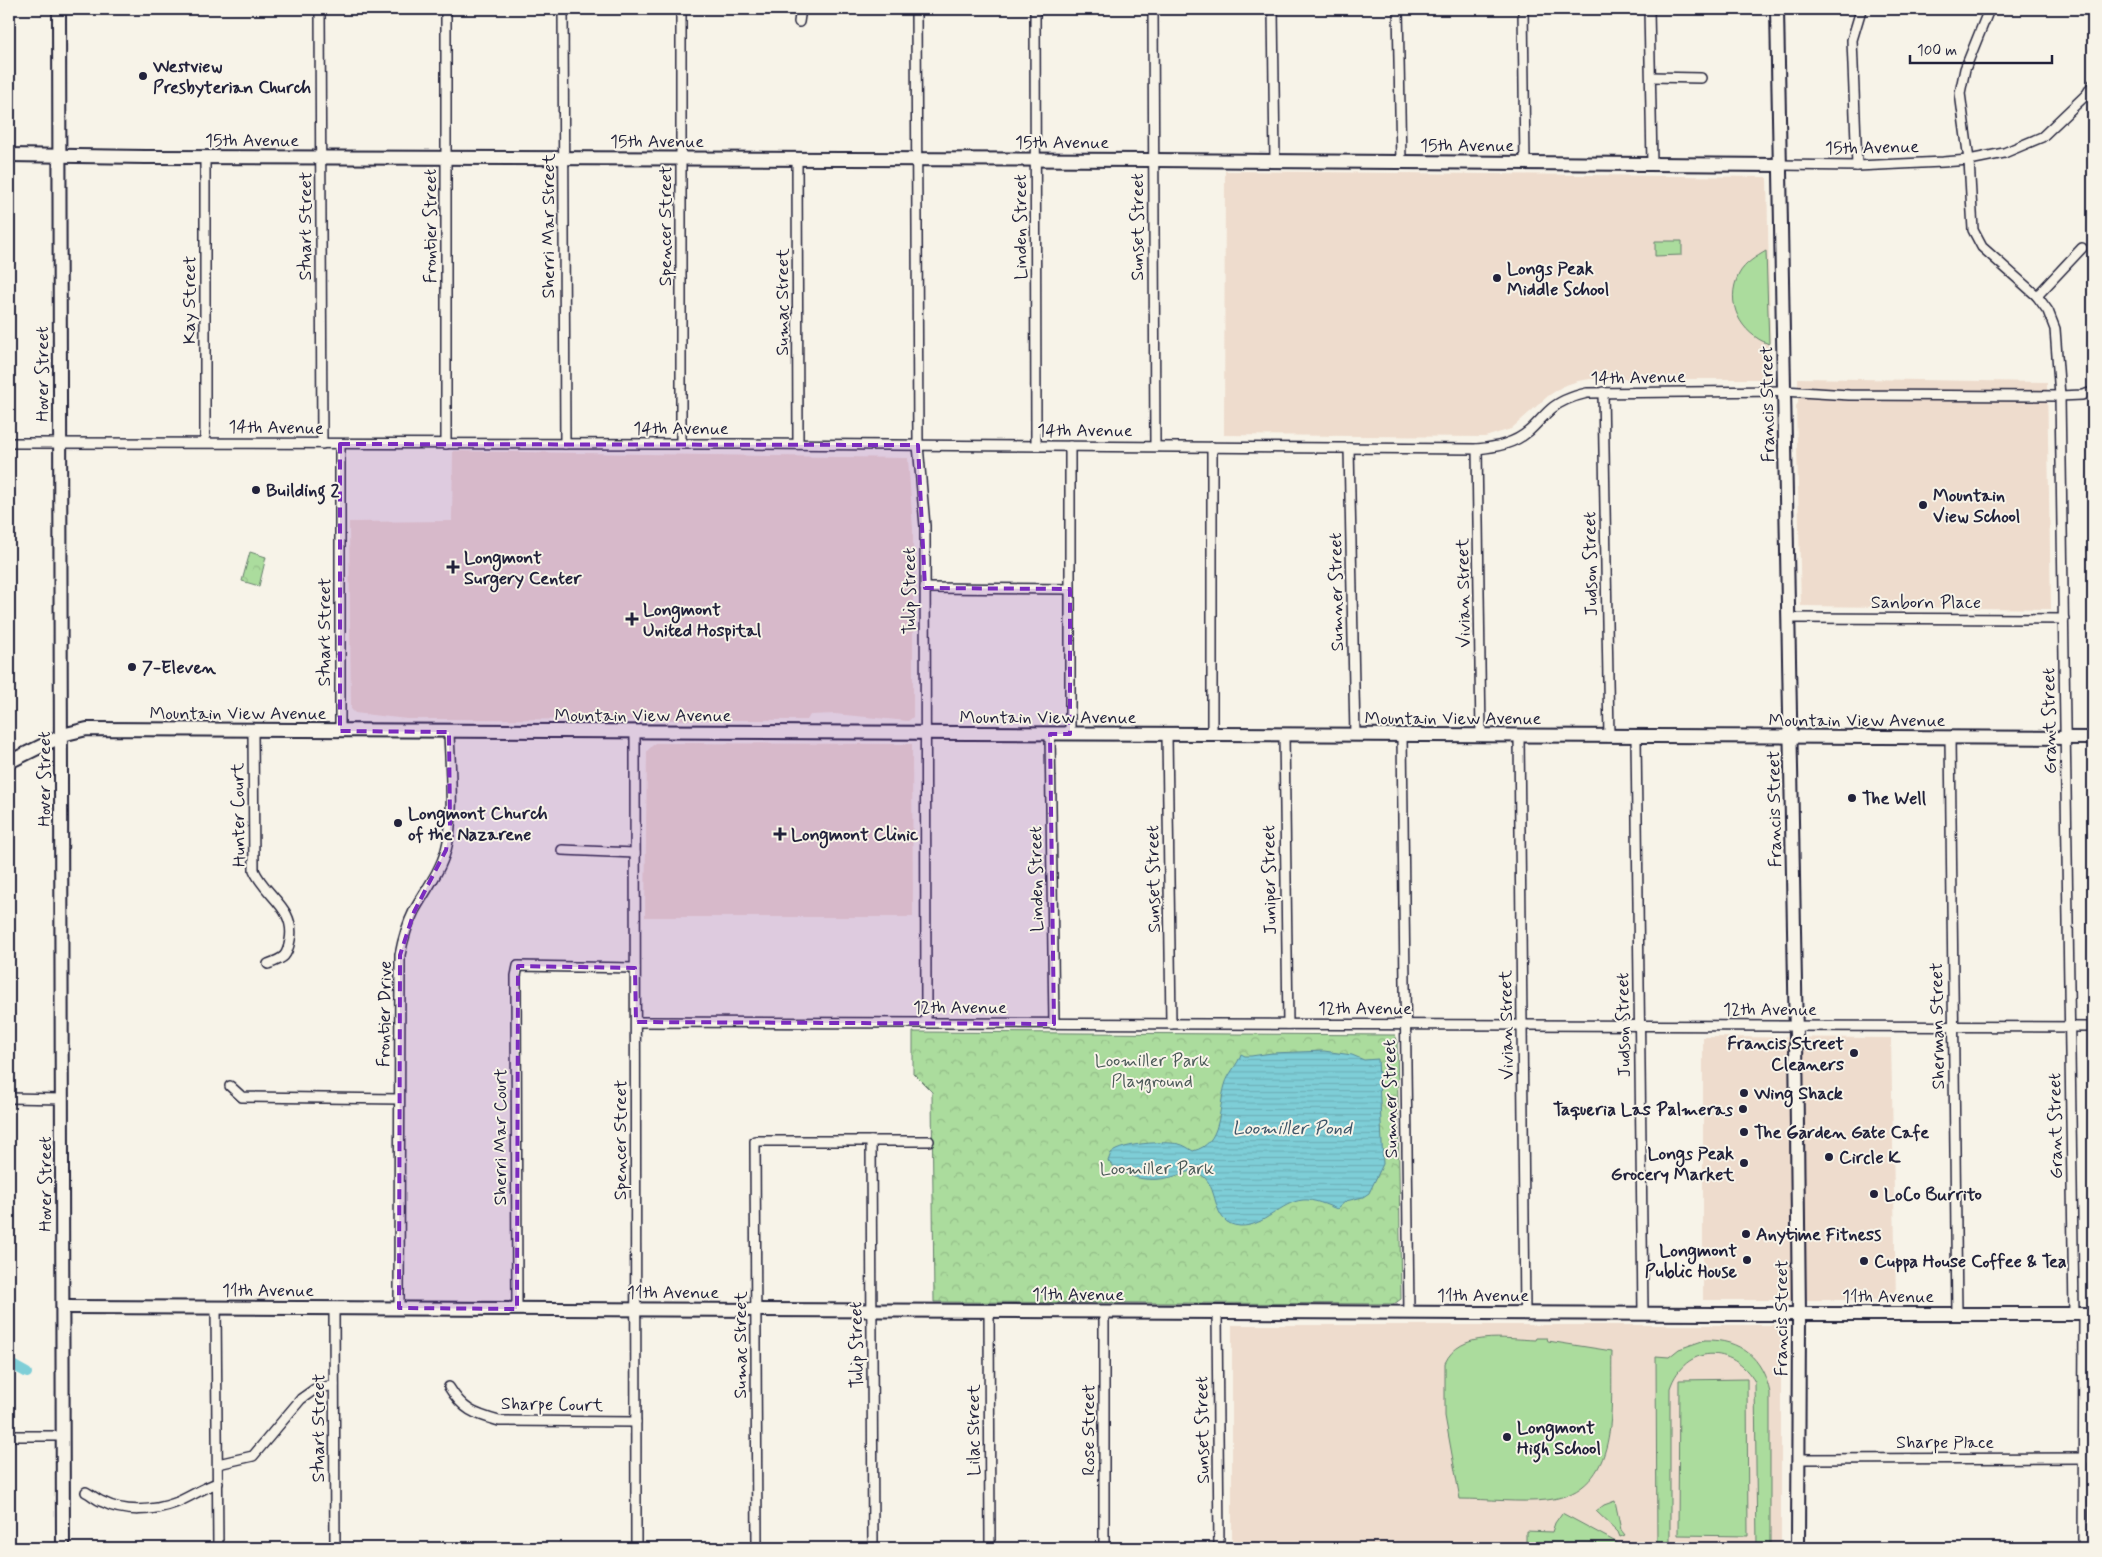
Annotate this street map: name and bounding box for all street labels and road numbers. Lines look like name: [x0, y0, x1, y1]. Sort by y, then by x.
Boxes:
street label: 15th Avenue: [205, 129, 299, 153]
street label: 15th Avenue: [610, 130, 704, 154]
street label: 15th Avenue: [1015, 131, 1109, 155]
street label: 15th Avenue: [1420, 134, 1514, 158]
street label: 15th Avenue: [1825, 135, 1919, 161]
street label: Sherri Mar Street: [537, 153, 561, 299]
street label: Spencer Street: [654, 166, 678, 286]
street label: Frontier Street: [419, 169, 443, 283]
street label: Stuart Street: [294, 172, 318, 280]
street label: Sunset Street: [1126, 173, 1150, 281]
street label: Linden Street: [1009, 174, 1033, 280]
street label: Sumac Street: [771, 248, 795, 356]
street label: Kay Street: [178, 256, 202, 344]
street label: Hover Street: [31, 326, 55, 422]
street label: Francis Street: [1755, 345, 1781, 463]
street label: 14th Avenue: [1590, 365, 1686, 391]
street label: 14th Avenue: [228, 415, 324, 441]
street label: 14th Avenue: [633, 417, 729, 441]
street label: 14th Avenue: [1037, 419, 1133, 443]
street label: Judson Street: [1578, 511, 1604, 617]
street label: Sumner Street: [1324, 532, 1350, 651]
street label: Vivian Street: [1451, 537, 1477, 648]
street label: Tulip Street: [898, 547, 922, 634]
street label: Stuart Street: [313, 578, 337, 686]
street label: Sanborn Place: [1871, 591, 1981, 615]
street label: Grant Street: [2037, 667, 2063, 774]
street label: Mountain View Avenue: [150, 702, 327, 726]
street label: Mountain View Avenue: [555, 704, 732, 728]
street label: Mountain View Avenue: [960, 706, 1137, 730]
street label: Mountain View Avenue: [1365, 707, 1542, 731]
street label: Mountain View Avenue: [1769, 709, 1946, 733]
street label: Hover Street: [33, 731, 57, 827]
street label: Francis Street: [1762, 750, 1788, 868]
street label: Hunter Court: [226, 762, 252, 867]
street label: Sunset Street: [1141, 825, 1167, 933]
street label: Juniper Street: [1257, 825, 1283, 935]
street label: Linden Street: [1024, 826, 1050, 932]
street label: Frontier Drive: [372, 961, 398, 1067]
street label: Sherman Street: [1925, 962, 1951, 1090]
street label: Vivian Street: [1494, 969, 1520, 1080]
street label: Judson Street: [1611, 972, 1637, 1078]
street label: 12th Avenue: [913, 996, 1007, 1020]
street label: 12th Avenue: [1318, 997, 1412, 1021]
street label: 12th Avenue: [1723, 998, 1817, 1022]
street label: Sumner Street: [1378, 1039, 1404, 1158]
street label: Sherri Mar Court: [489, 1069, 513, 1205]
street label: Grant Street: [2043, 1072, 2069, 1179]
street label: Spencer Street: [609, 1080, 633, 1200]
street label: Hover Street: [34, 1136, 58, 1232]
street label: Francis Street: [1770, 1260, 1794, 1376]
street label: 11th Avenue: [222, 1279, 314, 1303]
street label: 11th Avenue: [627, 1281, 719, 1305]
street label: 11th Avenue: [1032, 1283, 1124, 1307]
street label: 11th Avenue: [1437, 1284, 1529, 1308]
street label: 11th Avenue: [1842, 1285, 1934, 1309]
street label: Sumac Street: [729, 1291, 753, 1399]
street label: Tulip Street: [844, 1301, 870, 1389]
street label: Stuart Street: [307, 1374, 331, 1482]
street label: Sunset Street: [1190, 1376, 1216, 1484]
street label: Lilac Street: [962, 1384, 986, 1476]
street label: Rose Street: [1077, 1384, 1101, 1476]
street label: Sharpe Court: [501, 1392, 604, 1418]
street label: Sharpe Place: [1896, 1431, 1994, 1455]

